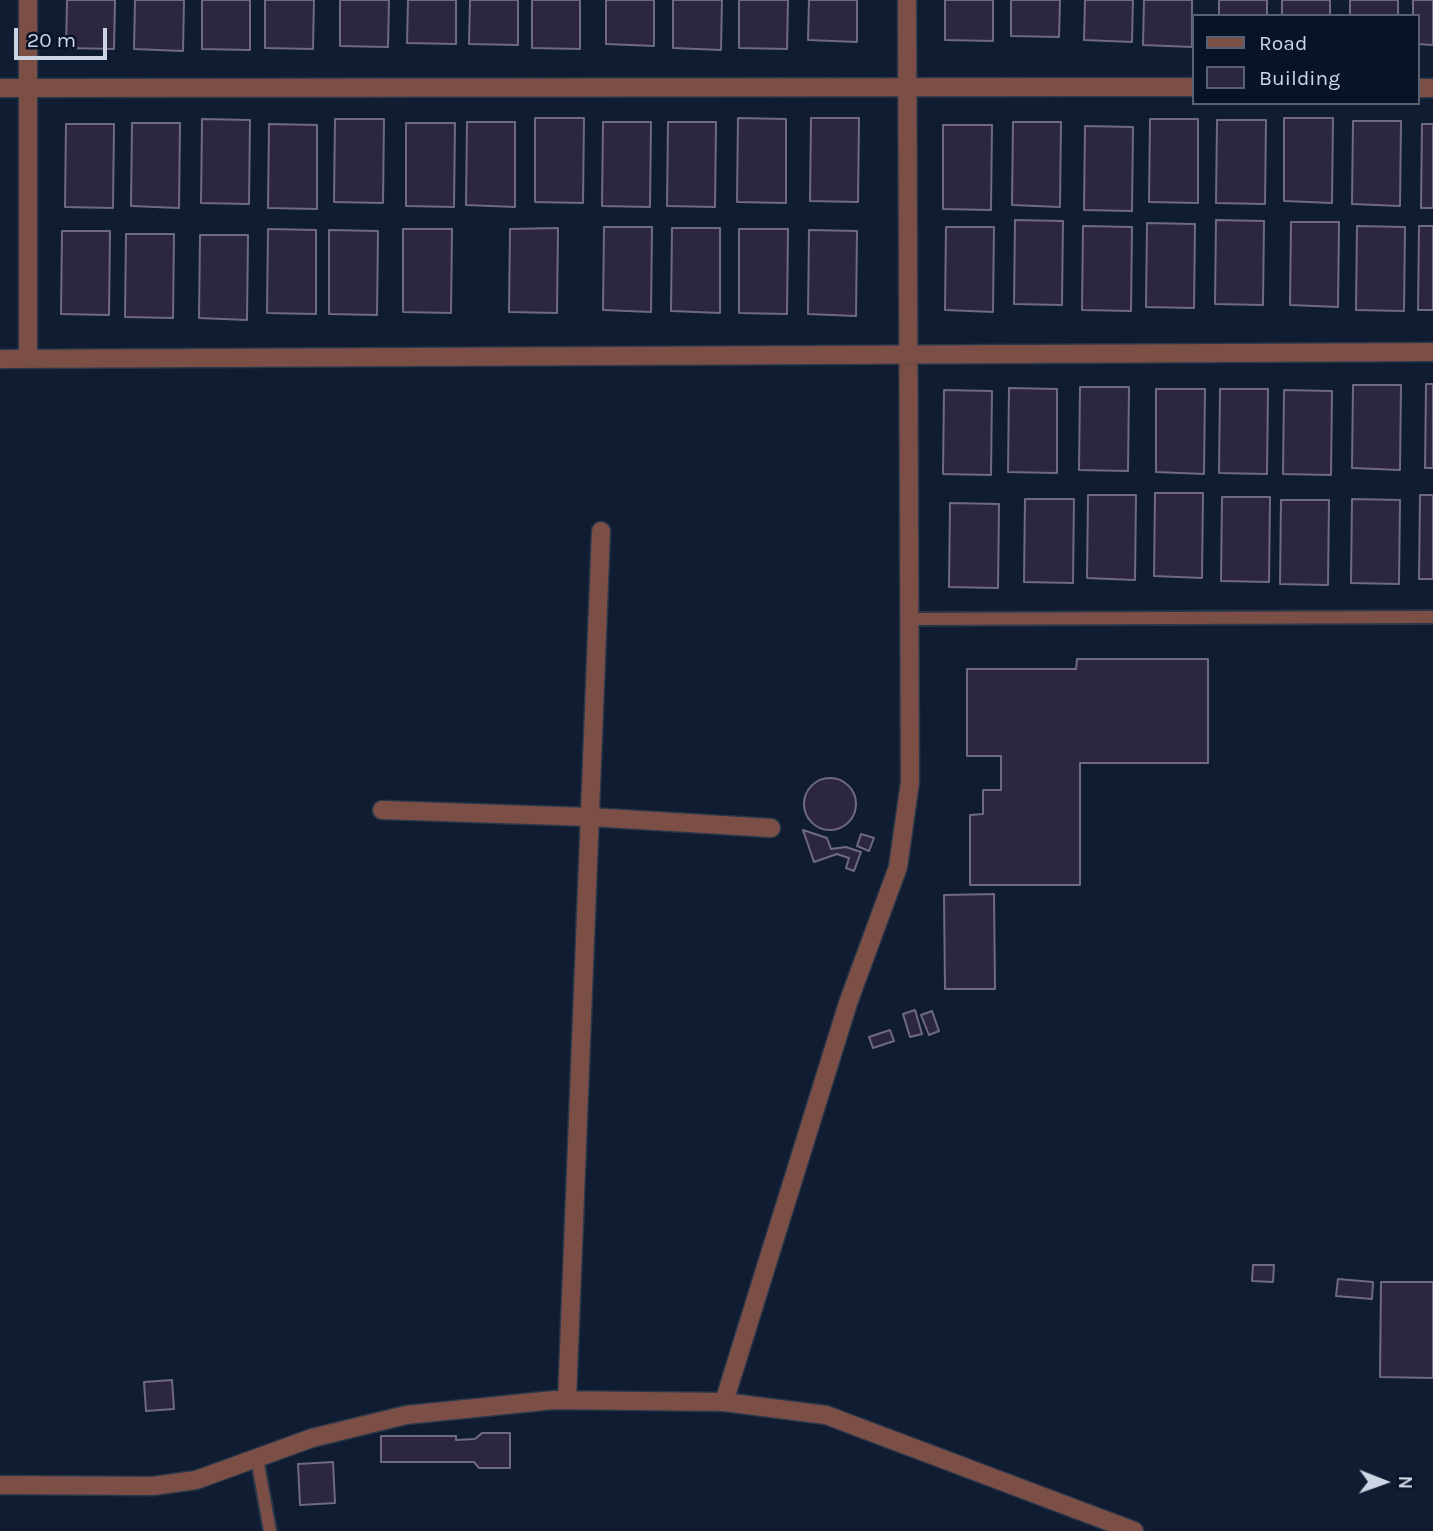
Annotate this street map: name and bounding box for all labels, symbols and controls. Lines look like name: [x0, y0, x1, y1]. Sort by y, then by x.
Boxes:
scale bar: [18, 14, 110, 58]
legend: [1192, 14, 1419, 105]
text: 20 m: [27, 28, 76, 52]
text: Road: [1259, 31, 1307, 55]
text: Building: [1259, 66, 1340, 90]
north arrow: [1349, 1447, 1419, 1517]
text: N: [1394, 1475, 1416, 1489]

